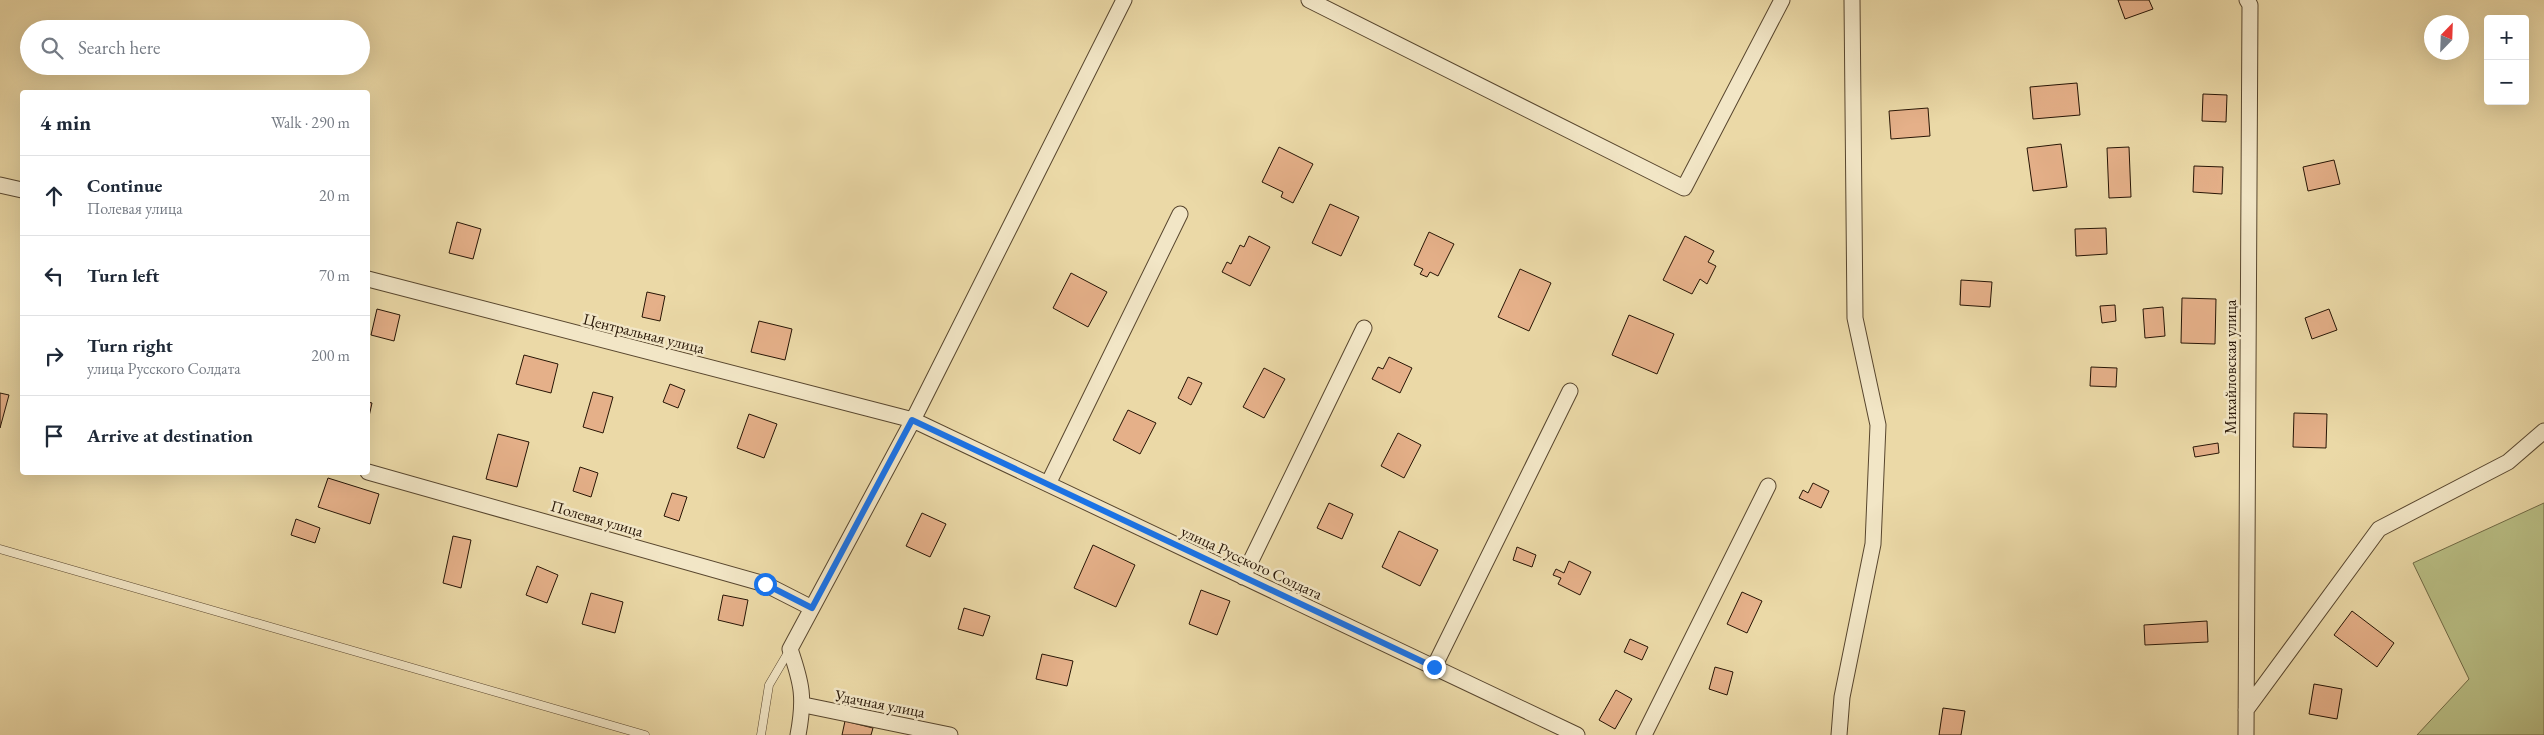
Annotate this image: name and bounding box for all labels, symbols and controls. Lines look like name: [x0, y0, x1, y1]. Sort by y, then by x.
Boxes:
north arrow: [2424, 15, 2469, 60]
map controls: [2484, 15, 2529, 105]
button: +: [2484, 15, 2529, 60]
search box: [20, 20, 370, 75]
icon: search: [38, 34, 66, 62]
text: Search here: [78, 35, 160, 60]
button: −: [2484, 60, 2529, 105]
text: 4 min: [40, 109, 91, 136]
text: Walk · 290 m: [271, 112, 350, 133]
text: Continue: [87, 173, 162, 198]
icon: ahead: [40, 182, 68, 210]
text: 20 m: [319, 185, 350, 206]
text: Полевая улица: [87, 198, 183, 219]
icon: left: [40, 262, 68, 290]
text: Turn left: [87, 263, 159, 288]
text: 70 m: [319, 265, 350, 286]
street label: Михайловская улица: [2220, 299, 2241, 434]
street label: Центральная улица: [581, 308, 707, 359]
text: Turn right: [87, 333, 173, 358]
icon: right: [40, 342, 68, 370]
text: 200 m: [311, 345, 350, 366]
text: улица Русского Солдата: [87, 358, 241, 379]
icon: arrive: [40, 422, 68, 450]
text: Arrive at destination: [87, 423, 253, 448]
street label: Полевая улица: [548, 495, 646, 542]
street label: улица Русского Солдата: [1178, 520, 1326, 605]
route start: [754, 573, 777, 596]
route end: [1423, 656, 1446, 679]
street label: Удачная улица: [832, 684, 927, 723]

